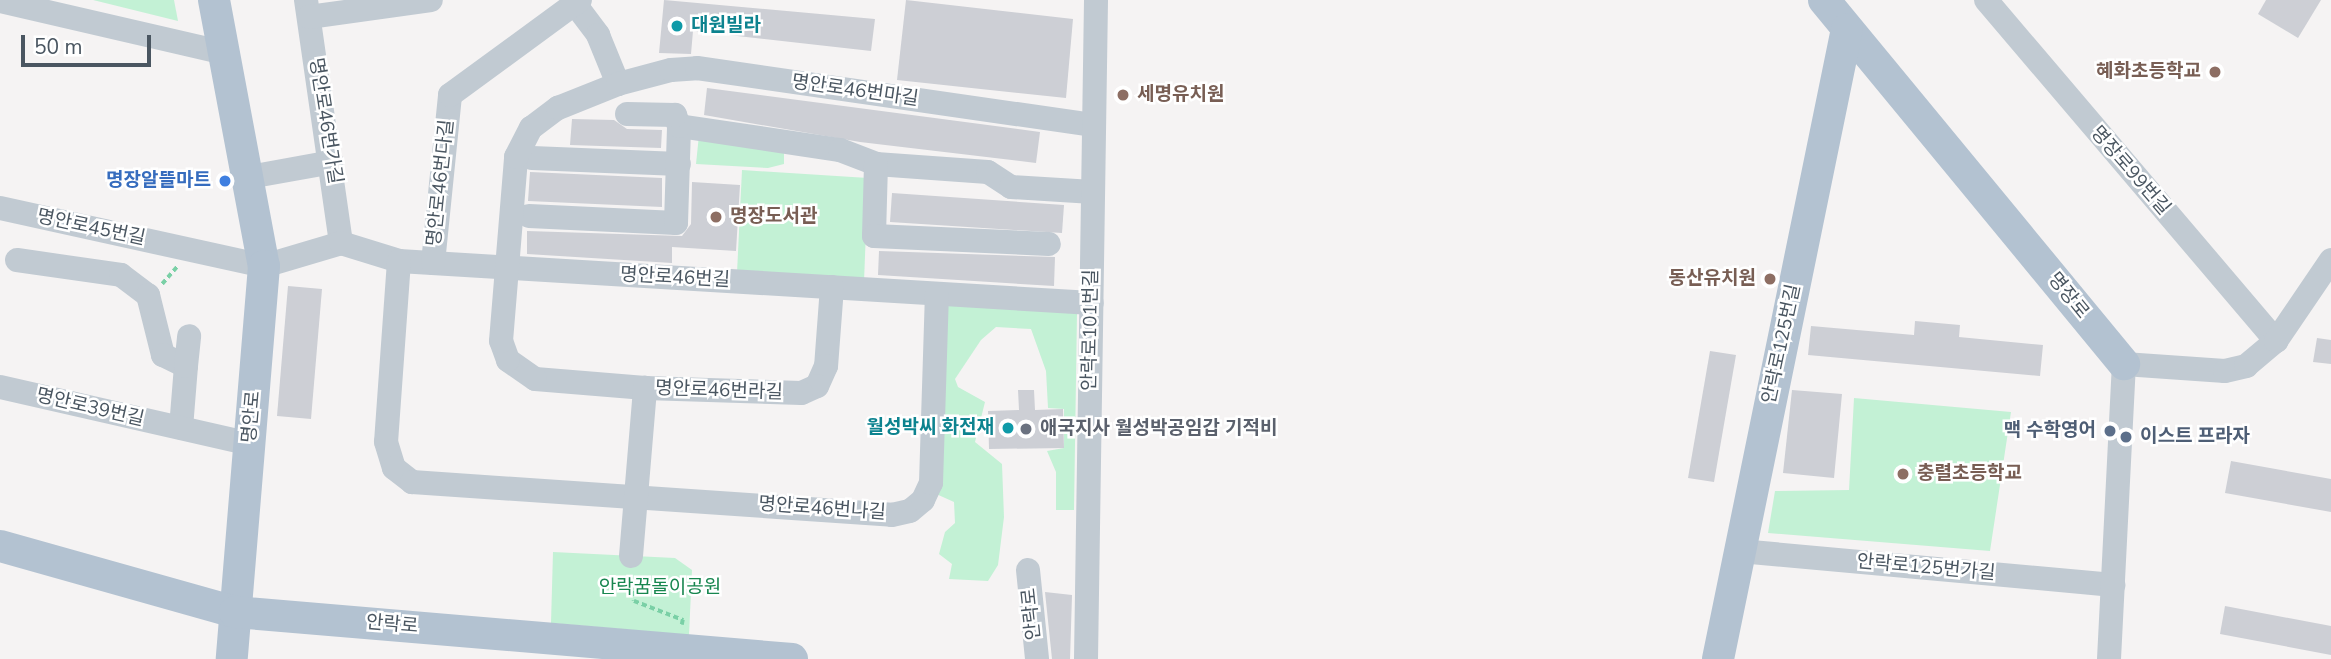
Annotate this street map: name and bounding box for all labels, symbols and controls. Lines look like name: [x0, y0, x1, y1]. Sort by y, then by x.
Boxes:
place label: 대원빌라: [691, 15, 761, 37]
marker: 대원빌라: [669, 18, 685, 34]
scale bar: [24, 21, 154, 65]
text: 50 m: [34, 33, 83, 61]
street label: 명안로46번가길: [304, 56, 346, 186]
place label: 혜화초등학교: [2096, 61, 2201, 83]
marker: 혜화초등학교: [2207, 64, 2223, 80]
street label: 명안로46번마길: [790, 71, 920, 111]
place label: 세명유치원: [1137, 84, 1224, 106]
marker: 세명유치원: [1115, 87, 1131, 103]
street label: 명안로46번다길: [423, 118, 459, 248]
street label: 명장로99번길: [2085, 122, 2175, 220]
place label: 명장알뜰마트: [106, 170, 211, 192]
marker: 명장알뜰마트: [217, 173, 233, 189]
street label: 명안로45번길: [35, 205, 147, 251]
place label: 명장도서관: [730, 206, 817, 228]
marker: 명장도서관: [708, 209, 724, 225]
street label: 명안로46번길: [619, 264, 731, 292]
place label: 동산유치원: [1669, 268, 1756, 290]
street label: 명장로: [2043, 268, 2093, 324]
street label: 안락로101번길: [1079, 269, 1103, 391]
marker: 동산유치원: [1762, 271, 1778, 287]
street label: 안락로125번길: [1758, 282, 1806, 406]
street label: 명안로46번라길: [655, 377, 783, 405]
street label: 명안로39번길: [34, 384, 146, 432]
street label: 명안로: [238, 390, 266, 444]
place label: 월성박씨 화전재: [867, 417, 994, 439]
place label: 애국지사 월성박공임갑 기적비: [1040, 418, 1277, 440]
marker: 월성박씨 화전재: [1000, 420, 1016, 436]
place label: 맥 수학영어: [2003, 420, 2096, 442]
marker: 애국지사 월성박공임갑 기적비: [1018, 421, 1034, 437]
marker: 맥 수학영어: [2102, 423, 2118, 439]
place label: 이스트 프라자: [2140, 426, 2250, 448]
marker: 이스트 프라자: [2118, 429, 2134, 445]
place label: 충렬초등학교: [1917, 463, 2022, 485]
marker: 충렬초등학교: [1895, 466, 1911, 482]
street label: 명안로46번나길: [758, 493, 886, 525]
street label: 안락로125번가길: [1856, 551, 1996, 585]
park label: 안락꿈돌이공원: [599, 577, 721, 599]
street label: 안락로: [1018, 587, 1046, 641]
street label: 안락로: [365, 611, 419, 639]

